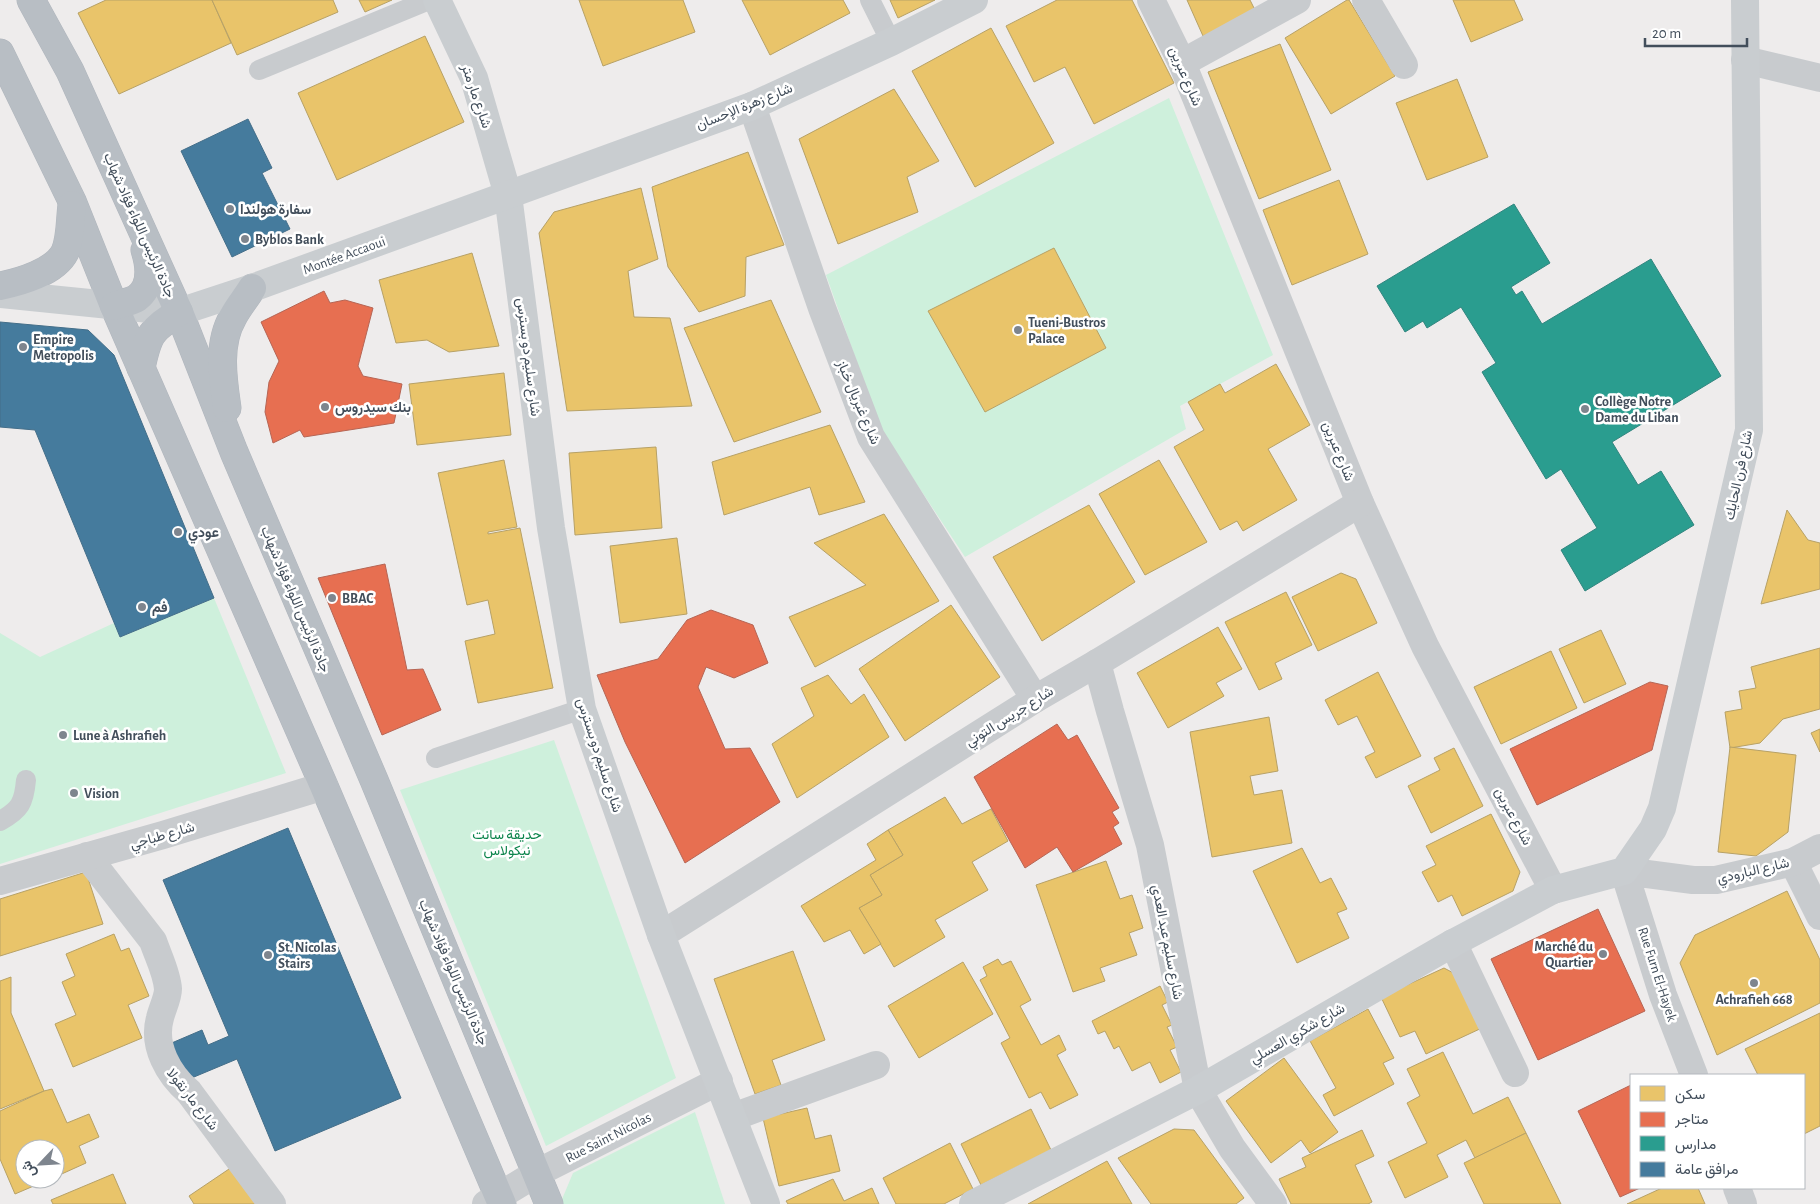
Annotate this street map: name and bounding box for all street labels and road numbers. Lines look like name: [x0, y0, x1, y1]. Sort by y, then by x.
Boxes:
street label: شارع عبرين: [1164, 45, 1204, 109]
street label: شارع مار متر: [455, 62, 494, 131]
street label: شارع زهرة الإحسان: [694, 81, 796, 135]
street label: جادة الرئيس اللواء فؤاد شهاب: [100, 151, 177, 301]
street label: Montée Accaoui: [301, 235, 387, 277]
street label: شارع سليم دو بسترس: [511, 297, 542, 418]
street label: شارع غبريال خباز: [831, 357, 882, 448]
street label: شارع عبرين: [1317, 420, 1356, 484]
street label: شارع فرن الحايك: [1723, 429, 1758, 522]
street label: جادة الرئيس اللواء فؤاد شهاب: [257, 524, 332, 675]
street label: شارع جريس التوني: [963, 684, 1058, 753]
street label: شارع سليم دو بسترس: [571, 696, 624, 815]
street label: شارع عبرين: [1490, 785, 1534, 849]
street label: شارع طباجي: [128, 820, 197, 856]
street label: شارع البارودي: [1716, 856, 1792, 890]
street label: شارع سليم عبد العدي: [1145, 884, 1185, 1002]
street label: جادة الرئيس اللواء فؤاد شهاب: [415, 897, 490, 1048]
street label: Rue Furn El-Hayek: [1635, 925, 1679, 1024]
street label: شارع شكري العسلي: [1248, 1001, 1349, 1070]
street label: شارع مار نقولا: [162, 1066, 220, 1135]
street label: Rue Saint Nicolas: [563, 1110, 653, 1165]

